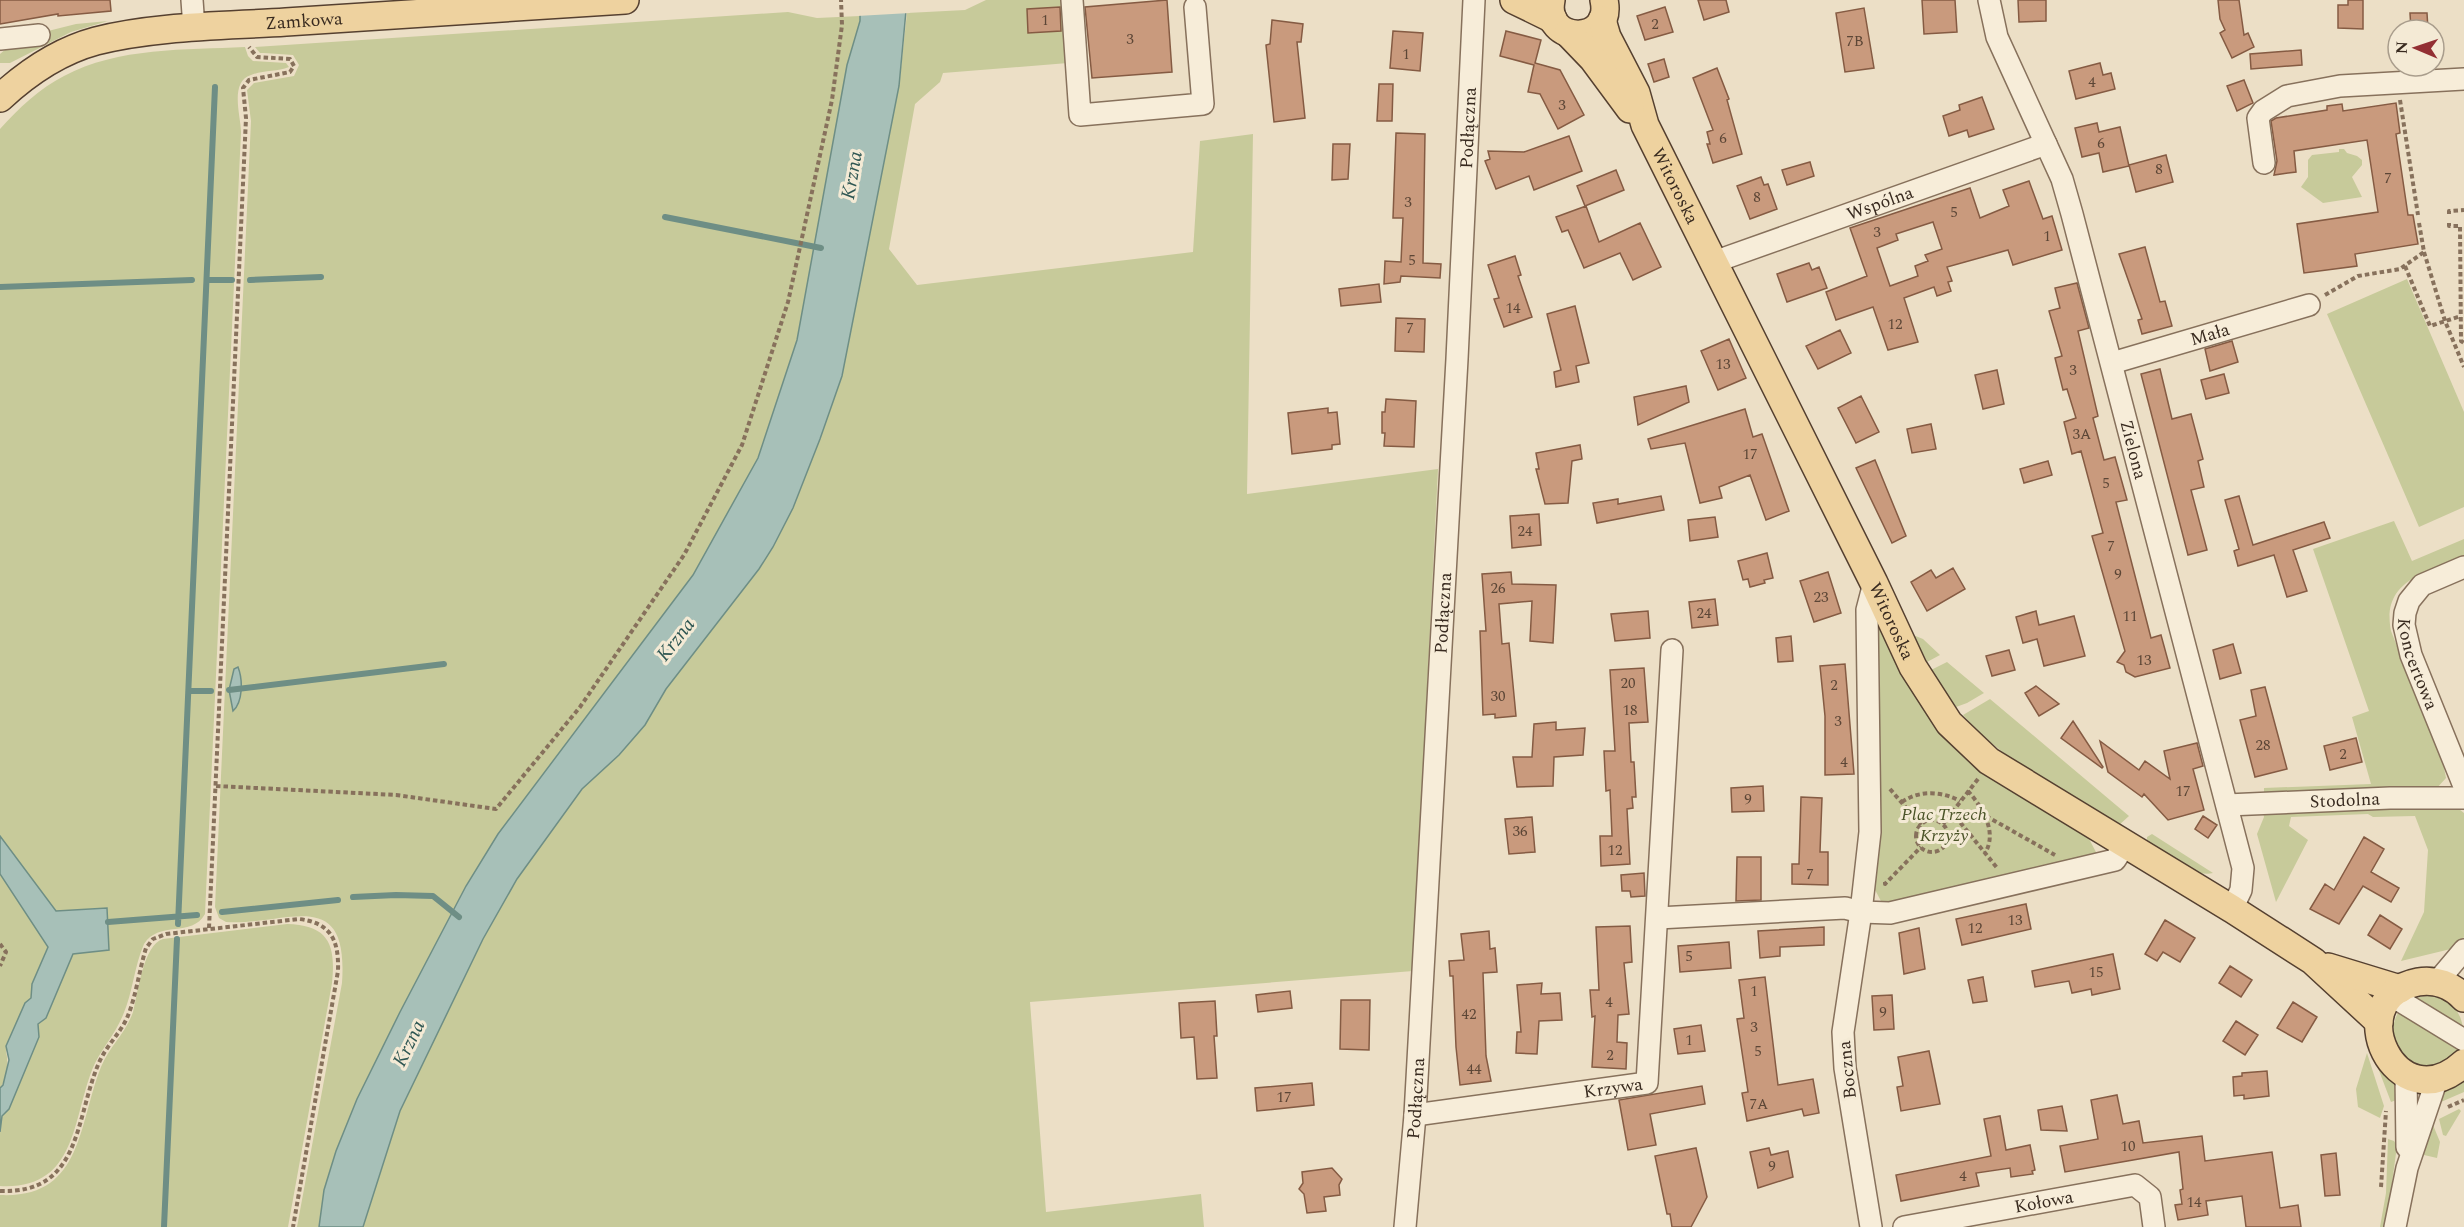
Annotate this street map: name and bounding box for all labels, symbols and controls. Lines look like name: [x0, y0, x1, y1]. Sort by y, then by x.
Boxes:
street label: Zamkowa: [265, 5, 344, 37]
house number: 1: [1041, 9, 1049, 32]
house number: 2: [1651, 13, 1659, 36]
north arrow: [2386, 18, 2446, 78]
house number: 3: [1126, 28, 1134, 51]
house number: 7B: [1846, 30, 1864, 53]
text: N: [2390, 41, 2414, 54]
house number: 1: [1402, 43, 1410, 66]
house number: 4: [2088, 71, 2096, 94]
street label: Podłączna: [1453, 86, 1484, 169]
house number: 3: [1558, 94, 1566, 117]
house number: 6: [1719, 127, 1727, 150]
house number: 6: [2097, 132, 2105, 155]
street label: Witoroska: [1644, 143, 1706, 229]
water label: Krzna: [833, 149, 871, 202]
house number: 8: [2155, 158, 2163, 181]
house number: 7: [2384, 167, 2392, 190]
street label: Wspólna: [1843, 179, 1917, 228]
house number: 8: [1753, 186, 1761, 209]
house number: 3: [1404, 191, 1412, 214]
house number: 5: [1950, 201, 1958, 224]
house number: 3: [1873, 221, 1881, 244]
house number: 1: [2043, 225, 2051, 248]
house number: 5: [1408, 249, 1416, 272]
house number: 14: [1505, 297, 1521, 320]
house number: 12: [1887, 313, 1903, 336]
street label: Mała: [2187, 316, 2233, 353]
house number: 7: [1406, 317, 1414, 340]
house number: 13: [1715, 353, 1731, 376]
house number: 3: [2069, 359, 2077, 382]
street label: Zielona: [2112, 417, 2154, 483]
house number: 3A: [2073, 423, 2091, 446]
house number: 17: [1742, 443, 1758, 466]
house number: 5: [2102, 472, 2110, 495]
house number: 24: [1517, 520, 1533, 543]
house number: 7: [2107, 535, 2115, 558]
house number: 9: [2114, 563, 2122, 586]
street label: Podłączna: [1428, 572, 1459, 655]
house number: 26: [1490, 577, 1506, 600]
street label: Witoroska: [1862, 578, 1921, 664]
house number: 23: [1813, 586, 1829, 609]
house number: 24: [1696, 602, 1712, 625]
house number: 11: [2122, 605, 2138, 628]
water label: Krzna: [649, 611, 703, 668]
street label: Koncertowa: [2390, 617, 2445, 714]
house number: 13: [2136, 649, 2152, 672]
house number: 20: [1620, 672, 1636, 695]
house number: 2: [1830, 674, 1838, 697]
house number: 30: [1490, 685, 1506, 708]
house number: 18: [1622, 699, 1638, 722]
house number: 3: [1834, 710, 1842, 733]
house number: 28: [2255, 734, 2271, 757]
house number: 2: [2339, 743, 2347, 766]
house number: 4: [1840, 751, 1848, 774]
house number: 17: [2175, 780, 2191, 803]
street label: Stodolna: [2309, 785, 2381, 815]
house number: 9: [1744, 788, 1752, 811]
park label: Plac Trzech Krzyży: [1901, 801, 1987, 849]
house number: 36: [1512, 820, 1528, 843]
house number: 12: [1607, 839, 1623, 862]
house number: 7: [1806, 863, 1814, 886]
house number: 13: [2007, 909, 2023, 932]
house number: 12: [1967, 917, 1983, 940]
house number: 5: [1685, 945, 1693, 968]
house number: 15: [2088, 961, 2104, 984]
house number: 1: [1750, 980, 1758, 1003]
house number: 4: [1605, 991, 1613, 1014]
house number: 9: [1879, 1001, 1887, 1024]
house number: 42: [1461, 1003, 1477, 1026]
water label: Krzna: [385, 1015, 433, 1072]
house number: 3: [1750, 1016, 1758, 1039]
house number: 1: [1685, 1029, 1693, 1052]
street label: Boczna: [1831, 1039, 1864, 1100]
house number: 5: [1754, 1040, 1762, 1063]
house number: 2: [1606, 1044, 1614, 1067]
street label: Podłączna: [1400, 1057, 1432, 1140]
house number: 44: [1466, 1058, 1482, 1081]
street label: Krzywa: [1582, 1071, 1645, 1106]
house number: 17: [1276, 1086, 1292, 1109]
house number: 7A: [1750, 1093, 1768, 1116]
house number: 10: [2120, 1135, 2136, 1158]
house number: 9: [1768, 1155, 1776, 1178]
house number: 4: [1959, 1165, 1967, 1188]
street label: Kołowa: [2012, 1183, 2076, 1221]
house number: 14: [2186, 1191, 2202, 1214]

